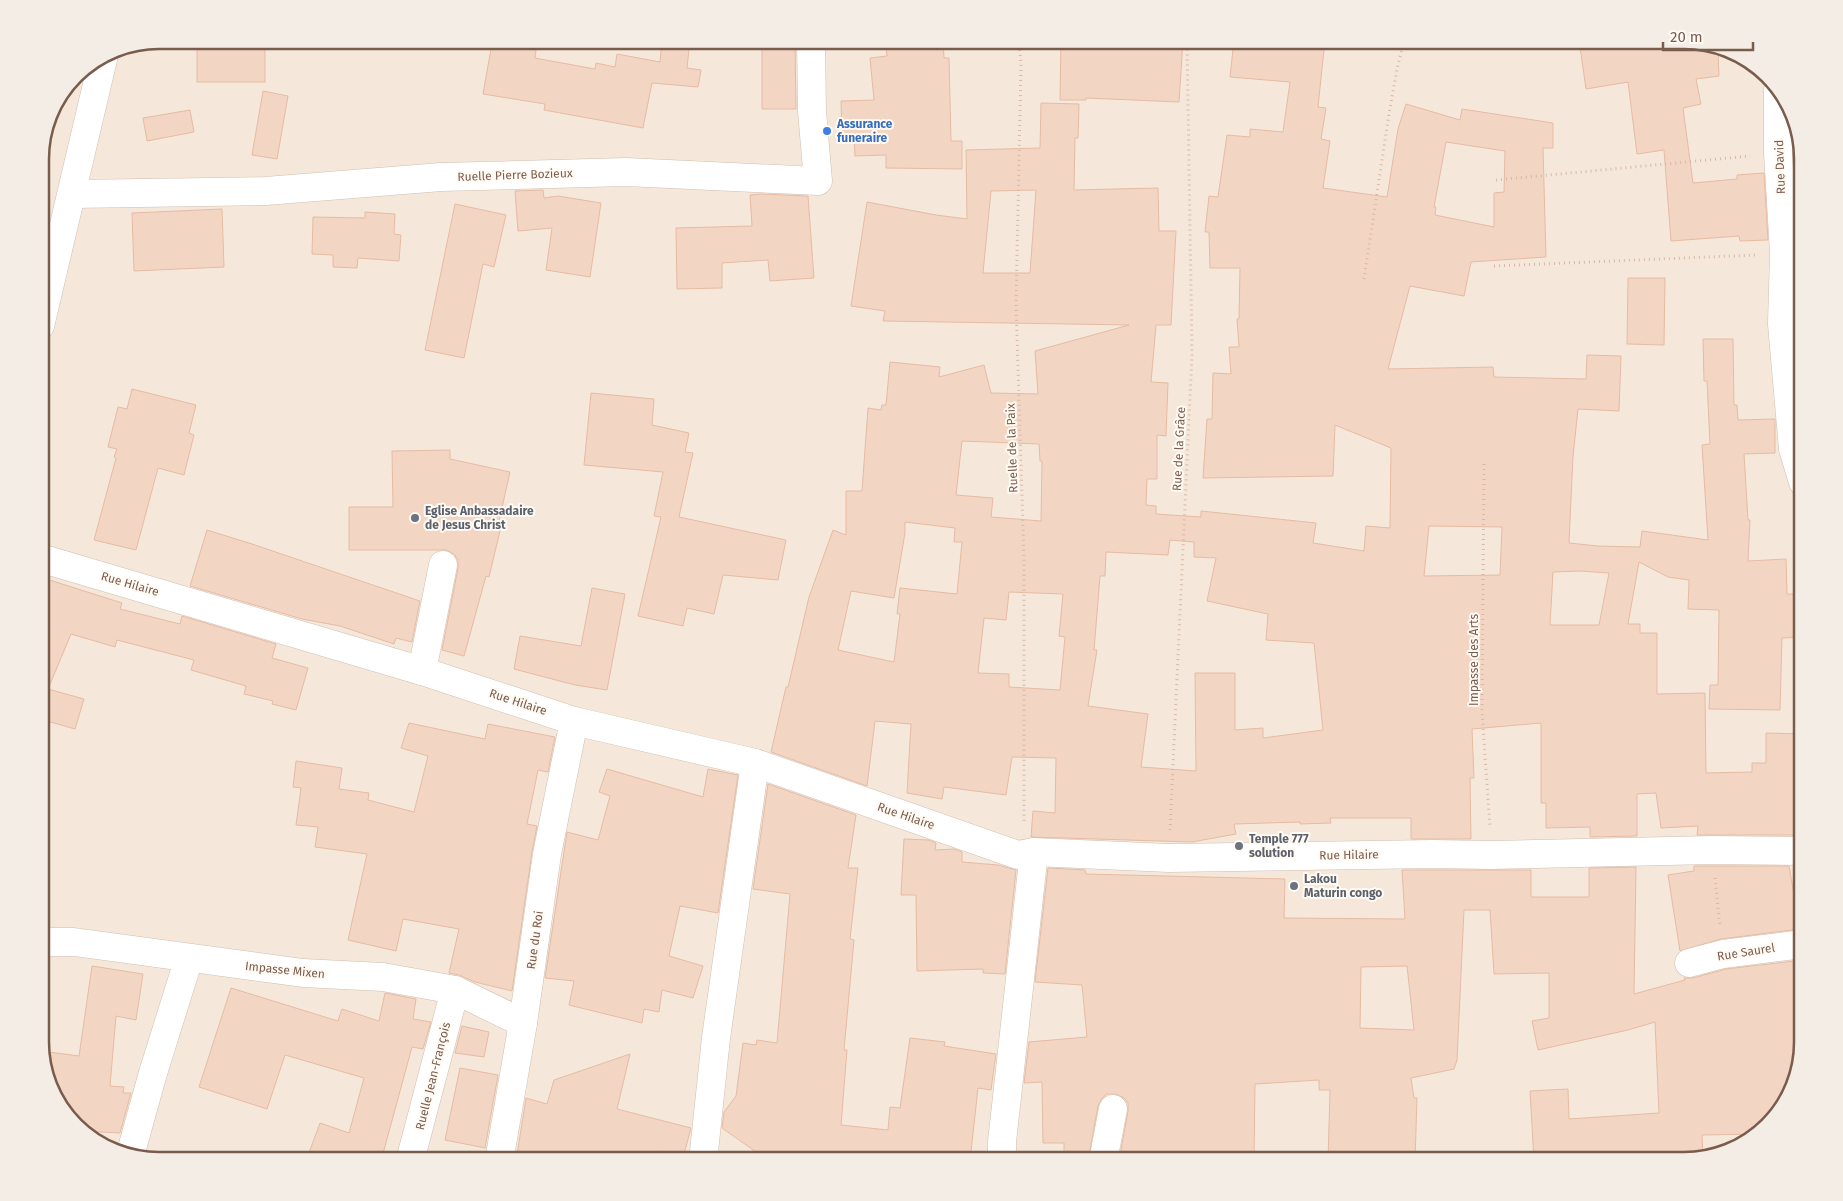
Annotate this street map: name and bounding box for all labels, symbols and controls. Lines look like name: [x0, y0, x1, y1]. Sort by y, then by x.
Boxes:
scale bar: [1663, 20, 1753, 52]
text: 20 m: [1670, 28, 1703, 46]
place label: Assurance funeraire: [836, 117, 893, 145]
marker: Assurance funeraire: [821, 125, 833, 137]
street label: Rue David: [1772, 140, 1788, 194]
street label: Ruelle Pierre Bozieux: [457, 166, 573, 184]
street label: Ruelle de la Paix: [1003, 403, 1021, 493]
street label: Rue de la Grâce: [1170, 407, 1188, 491]
place label: Eglise Anbassadaire de Jesus Christ: [425, 504, 534, 532]
marker: Eglise Anbassadaire de Jesus Christ: [409, 512, 421, 524]
street label: Rue Hilaire: [99, 569, 161, 599]
street label: Impasse des Arts: [1467, 614, 1481, 706]
street label: Rue Hilaire: [487, 686, 549, 718]
street label: Rue Hilaire: [875, 800, 937, 832]
place label: Temple 777 solution: [1249, 832, 1309, 860]
marker: Temple 777 solution: [1233, 840, 1245, 852]
street label: Rue Hilaire: [1319, 847, 1379, 863]
place label: Lakou Maturin congo: [1304, 872, 1382, 900]
marker: Lakou Maturin congo: [1288, 880, 1300, 892]
street label: Rue du Roi: [524, 910, 546, 970]
street label: Rue Saurel: [1716, 940, 1776, 963]
street label: Impasse Mixen: [244, 959, 326, 981]
street label: Ruelle Jean-François: [413, 1020, 453, 1131]

